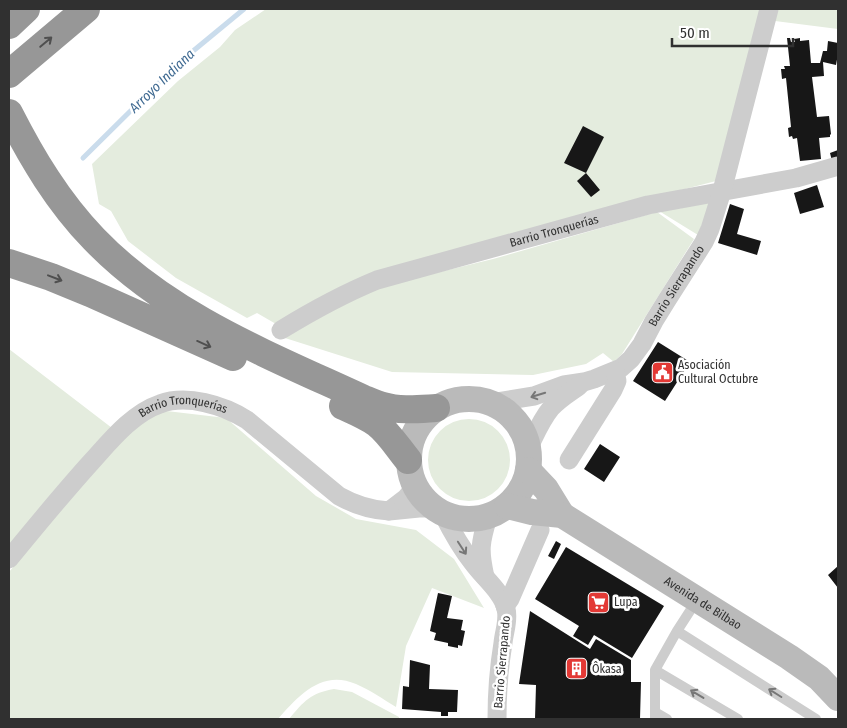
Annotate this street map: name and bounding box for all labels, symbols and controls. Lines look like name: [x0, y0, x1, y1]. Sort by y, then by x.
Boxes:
scale bar: [672, 15, 793, 47]
text: 50 m: [680, 24, 710, 42]
one-way arrow: [39, 36, 52, 47]
water label: Arroyo Indiana: [125, 46, 198, 117]
street label: Barrio Tronquerías: [508, 212, 600, 250]
street label: Barrio Sierrapando: [646, 243, 707, 329]
one-way arrow: [47, 274, 62, 284]
one-way arrow: [196, 340, 211, 350]
place label: Asociación Cultural Octubre: [678, 358, 758, 386]
public building icon: Asociación Cultural Octubre: [650, 360, 674, 384]
one-way arrow: [530, 390, 546, 400]
street label: Barrio Tronquerías: [136, 393, 230, 420]
one-way arrow: [457, 541, 467, 555]
street label: Avenida de Bilbao: [662, 574, 744, 633]
supermarket icon: Lupa: [586, 590, 610, 614]
place label: Lupa: [614, 595, 638, 609]
street label: Barrio Sierrapando: [491, 615, 513, 709]
building icon: Ôkasa: [564, 657, 588, 681]
place label: Ôkasa: [592, 661, 622, 676]
one-way arrow: [768, 688, 782, 699]
one-way arrow: [690, 689, 704, 699]

